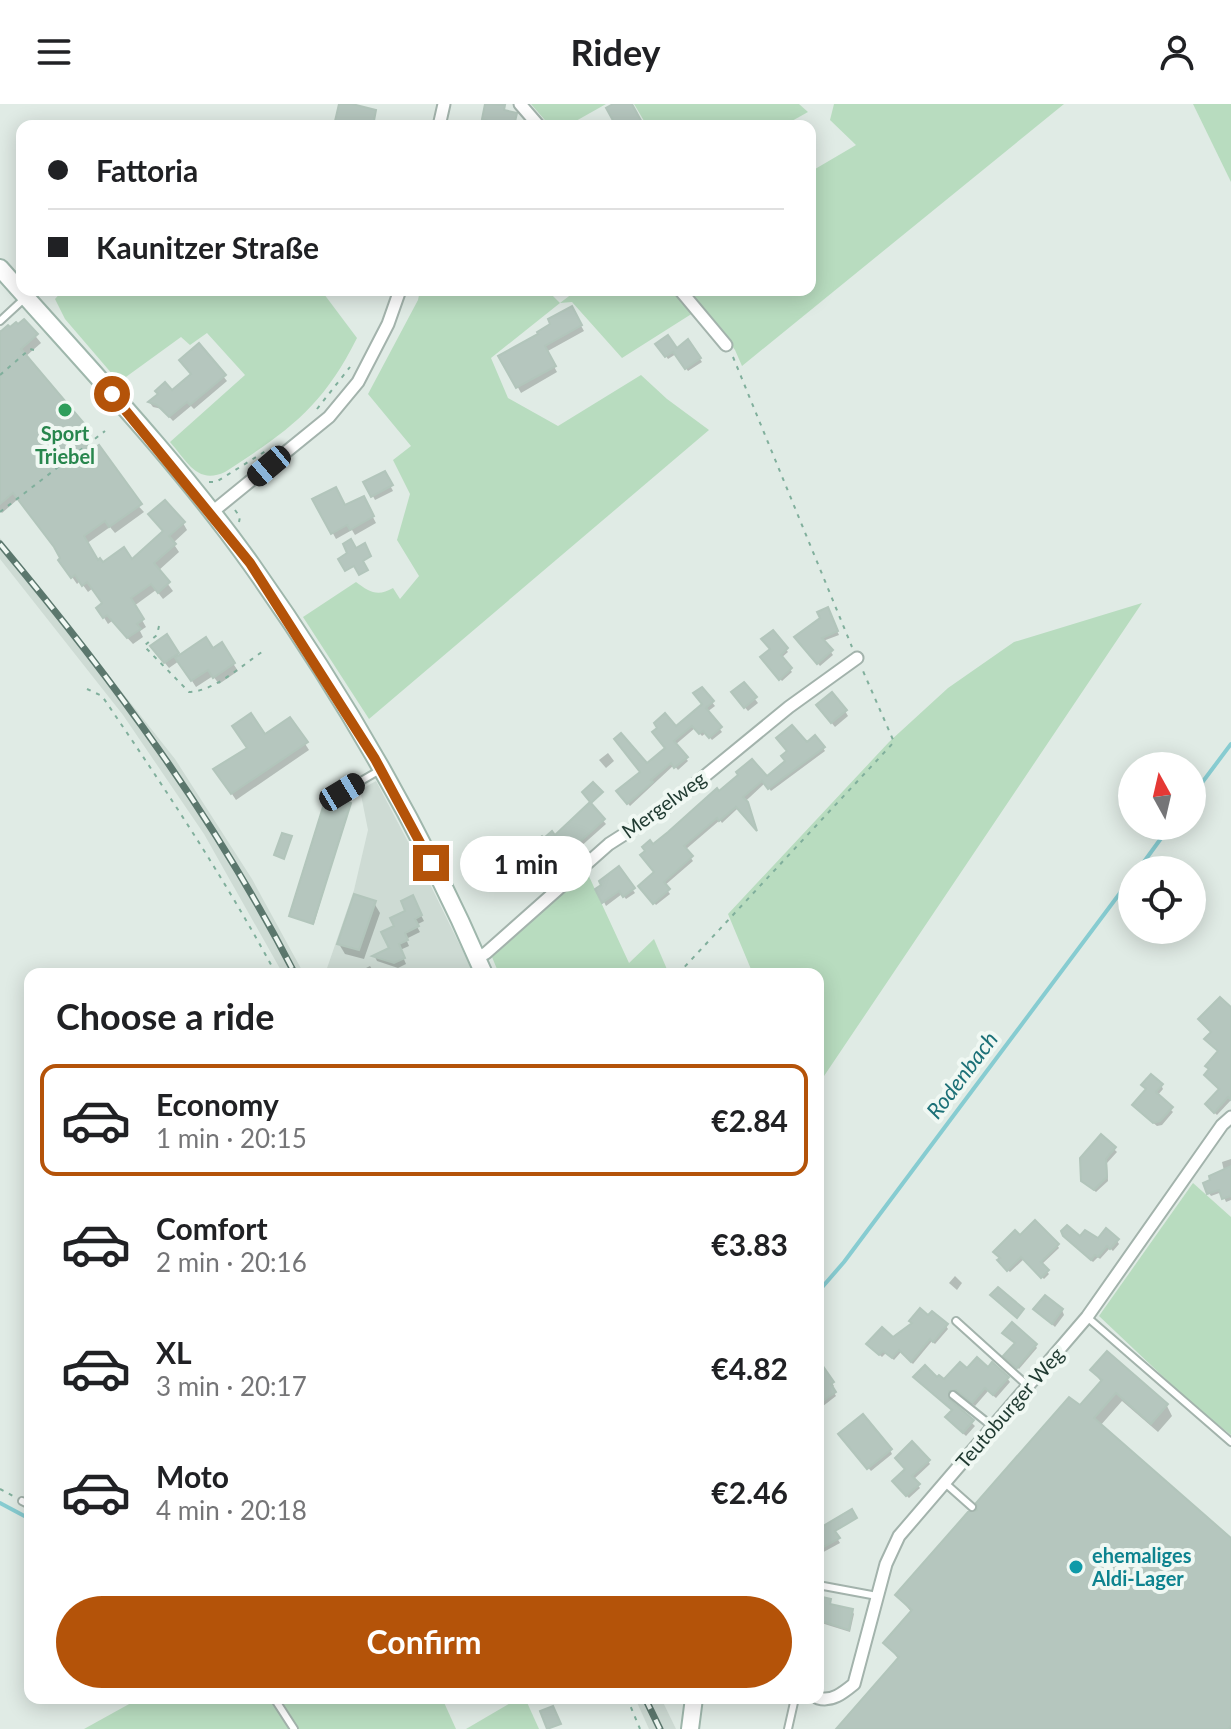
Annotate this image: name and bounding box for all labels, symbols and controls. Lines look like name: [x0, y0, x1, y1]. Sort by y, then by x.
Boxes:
icon: menu: [32, 30, 76, 74]
text: Ridey: [570, 30, 661, 74]
icon: person: [1155, 30, 1199, 74]
text: Fattoria: [96, 152, 198, 188]
text: Kaunitzer Straße: [96, 229, 319, 265]
route start: [94, 376, 130, 412]
marker: Sport Triebel: [56, 401, 74, 419]
place label: Sport Triebel: [35, 421, 95, 468]
car: [243, 441, 295, 491]
north arrow: [1118, 752, 1206, 840]
map controls: [1118, 752, 1206, 944]
street label: Mergelweg: [617, 766, 710, 843]
car: [315, 769, 369, 815]
callout: 1 min: [459, 835, 591, 891]
route end: [413, 845, 449, 881]
text: 1 min: [494, 848, 558, 880]
button: locate: [1118, 856, 1206, 944]
text: Choose a ride: [56, 994, 275, 1038]
water label: Rodenbach: [920, 1026, 1003, 1124]
icon: car: [60, 1084, 132, 1156]
text: Economy: [156, 1086, 279, 1122]
text: €2.84: [711, 1102, 788, 1138]
text: 1 min · 20:15: [156, 1122, 307, 1154]
icon: car: [60, 1208, 132, 1280]
text: Comfort: [156, 1210, 268, 1246]
text: €3.83: [711, 1226, 788, 1262]
text: 2 min · 20:16: [156, 1246, 307, 1278]
icon: car: [60, 1332, 132, 1404]
text: XL: [156, 1334, 192, 1370]
street label: Teutoburger Weg: [950, 1342, 1068, 1473]
text: €4.82: [711, 1350, 788, 1386]
text: 3 min · 20:17: [156, 1370, 307, 1402]
icon: car: [60, 1456, 132, 1528]
text: Moto: [156, 1458, 229, 1494]
text: €2.46: [711, 1474, 788, 1510]
text: 4 min · 20:18: [156, 1494, 307, 1526]
place label: ehemaliges Aldi-Lager: [1091, 1543, 1192, 1590]
marker: ehemaliges Aldi-Lager: [1067, 1558, 1085, 1576]
button: Confirm: [56, 1596, 792, 1688]

